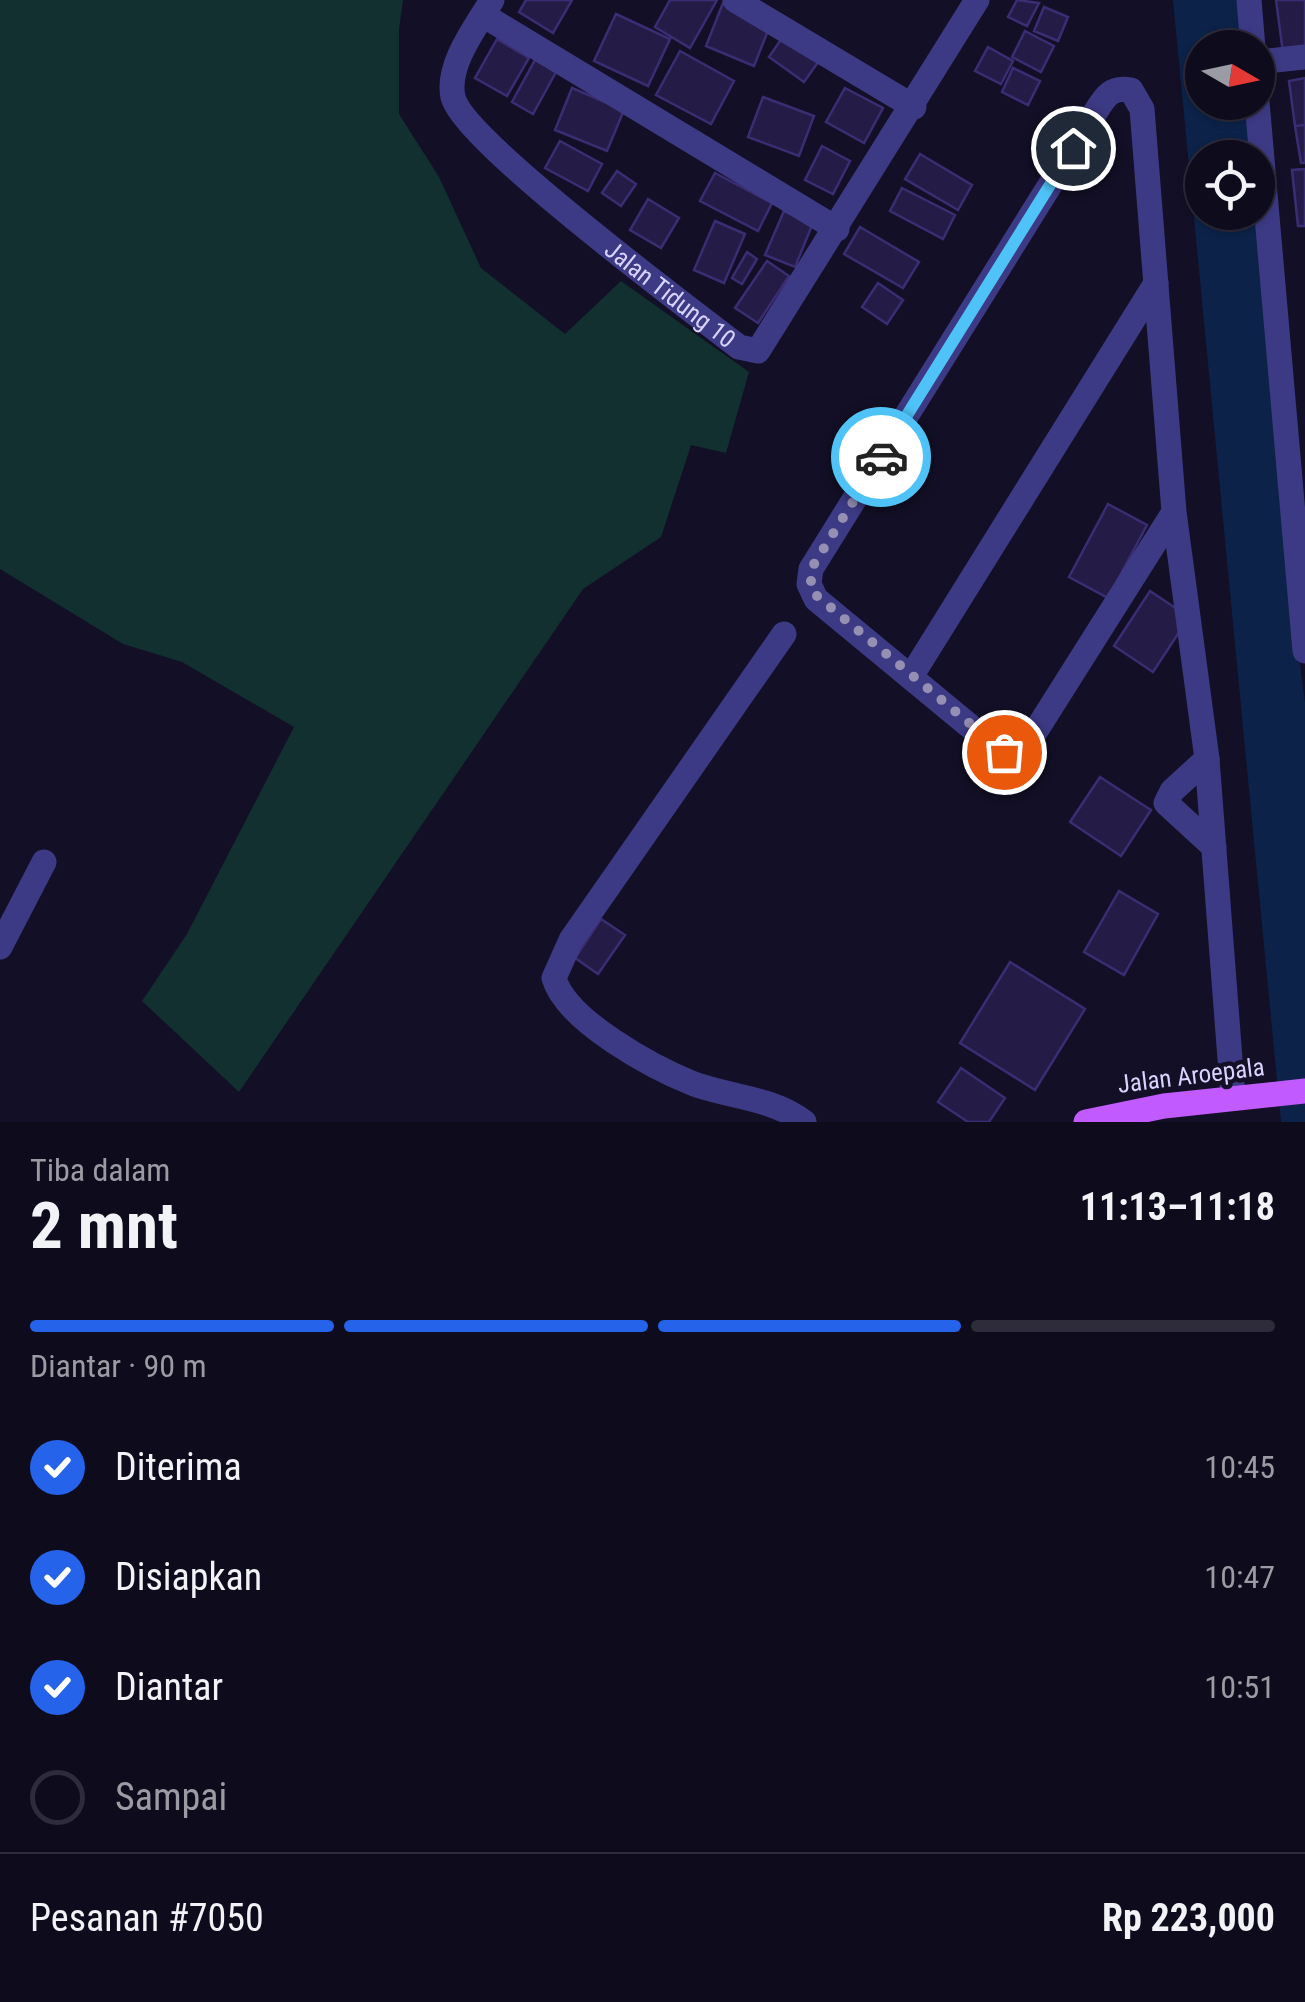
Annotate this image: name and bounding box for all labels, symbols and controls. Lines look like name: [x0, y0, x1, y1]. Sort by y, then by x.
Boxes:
north arrow: [1185, 30, 1275, 120]
map controls: [1185, 30, 1275, 230]
pin: [1031, 106, 1116, 191]
icon: home: [1046, 121, 1101, 176]
button: locate: [1185, 140, 1275, 230]
street label: Jalan Tidung 10: [599, 235, 741, 354]
courier: [831, 407, 931, 507]
icon: car: [854, 430, 909, 485]
pin: [962, 710, 1047, 795]
icon: bag: [977, 725, 1032, 780]
street label: Jalan Aroepala: [1116, 1052, 1266, 1099]
text: Tiba dalam: [30, 1151, 170, 1189]
text: 11:13–11:18: [1080, 1185, 1275, 1229]
text: 2 mnt: [30, 1188, 178, 1264]
text: Diantar · 90 m: [30, 1347, 207, 1385]
icon: check: [30, 1440, 85, 1495]
text: Diterima: [115, 1445, 242, 1489]
text: 10:45: [1204, 1448, 1275, 1486]
icon: check: [30, 1550, 85, 1605]
text: Disiapkan: [115, 1555, 262, 1599]
text: 10:47: [1204, 1558, 1275, 1596]
icon: check: [30, 1660, 85, 1715]
text: Diantar: [115, 1665, 223, 1709]
text: 10:51: [1204, 1668, 1275, 1706]
text: Sampai: [115, 1775, 227, 1819]
text: Pesanan #7050: [30, 1896, 264, 1940]
text: Rp 223,000: [1102, 1896, 1275, 1940]

